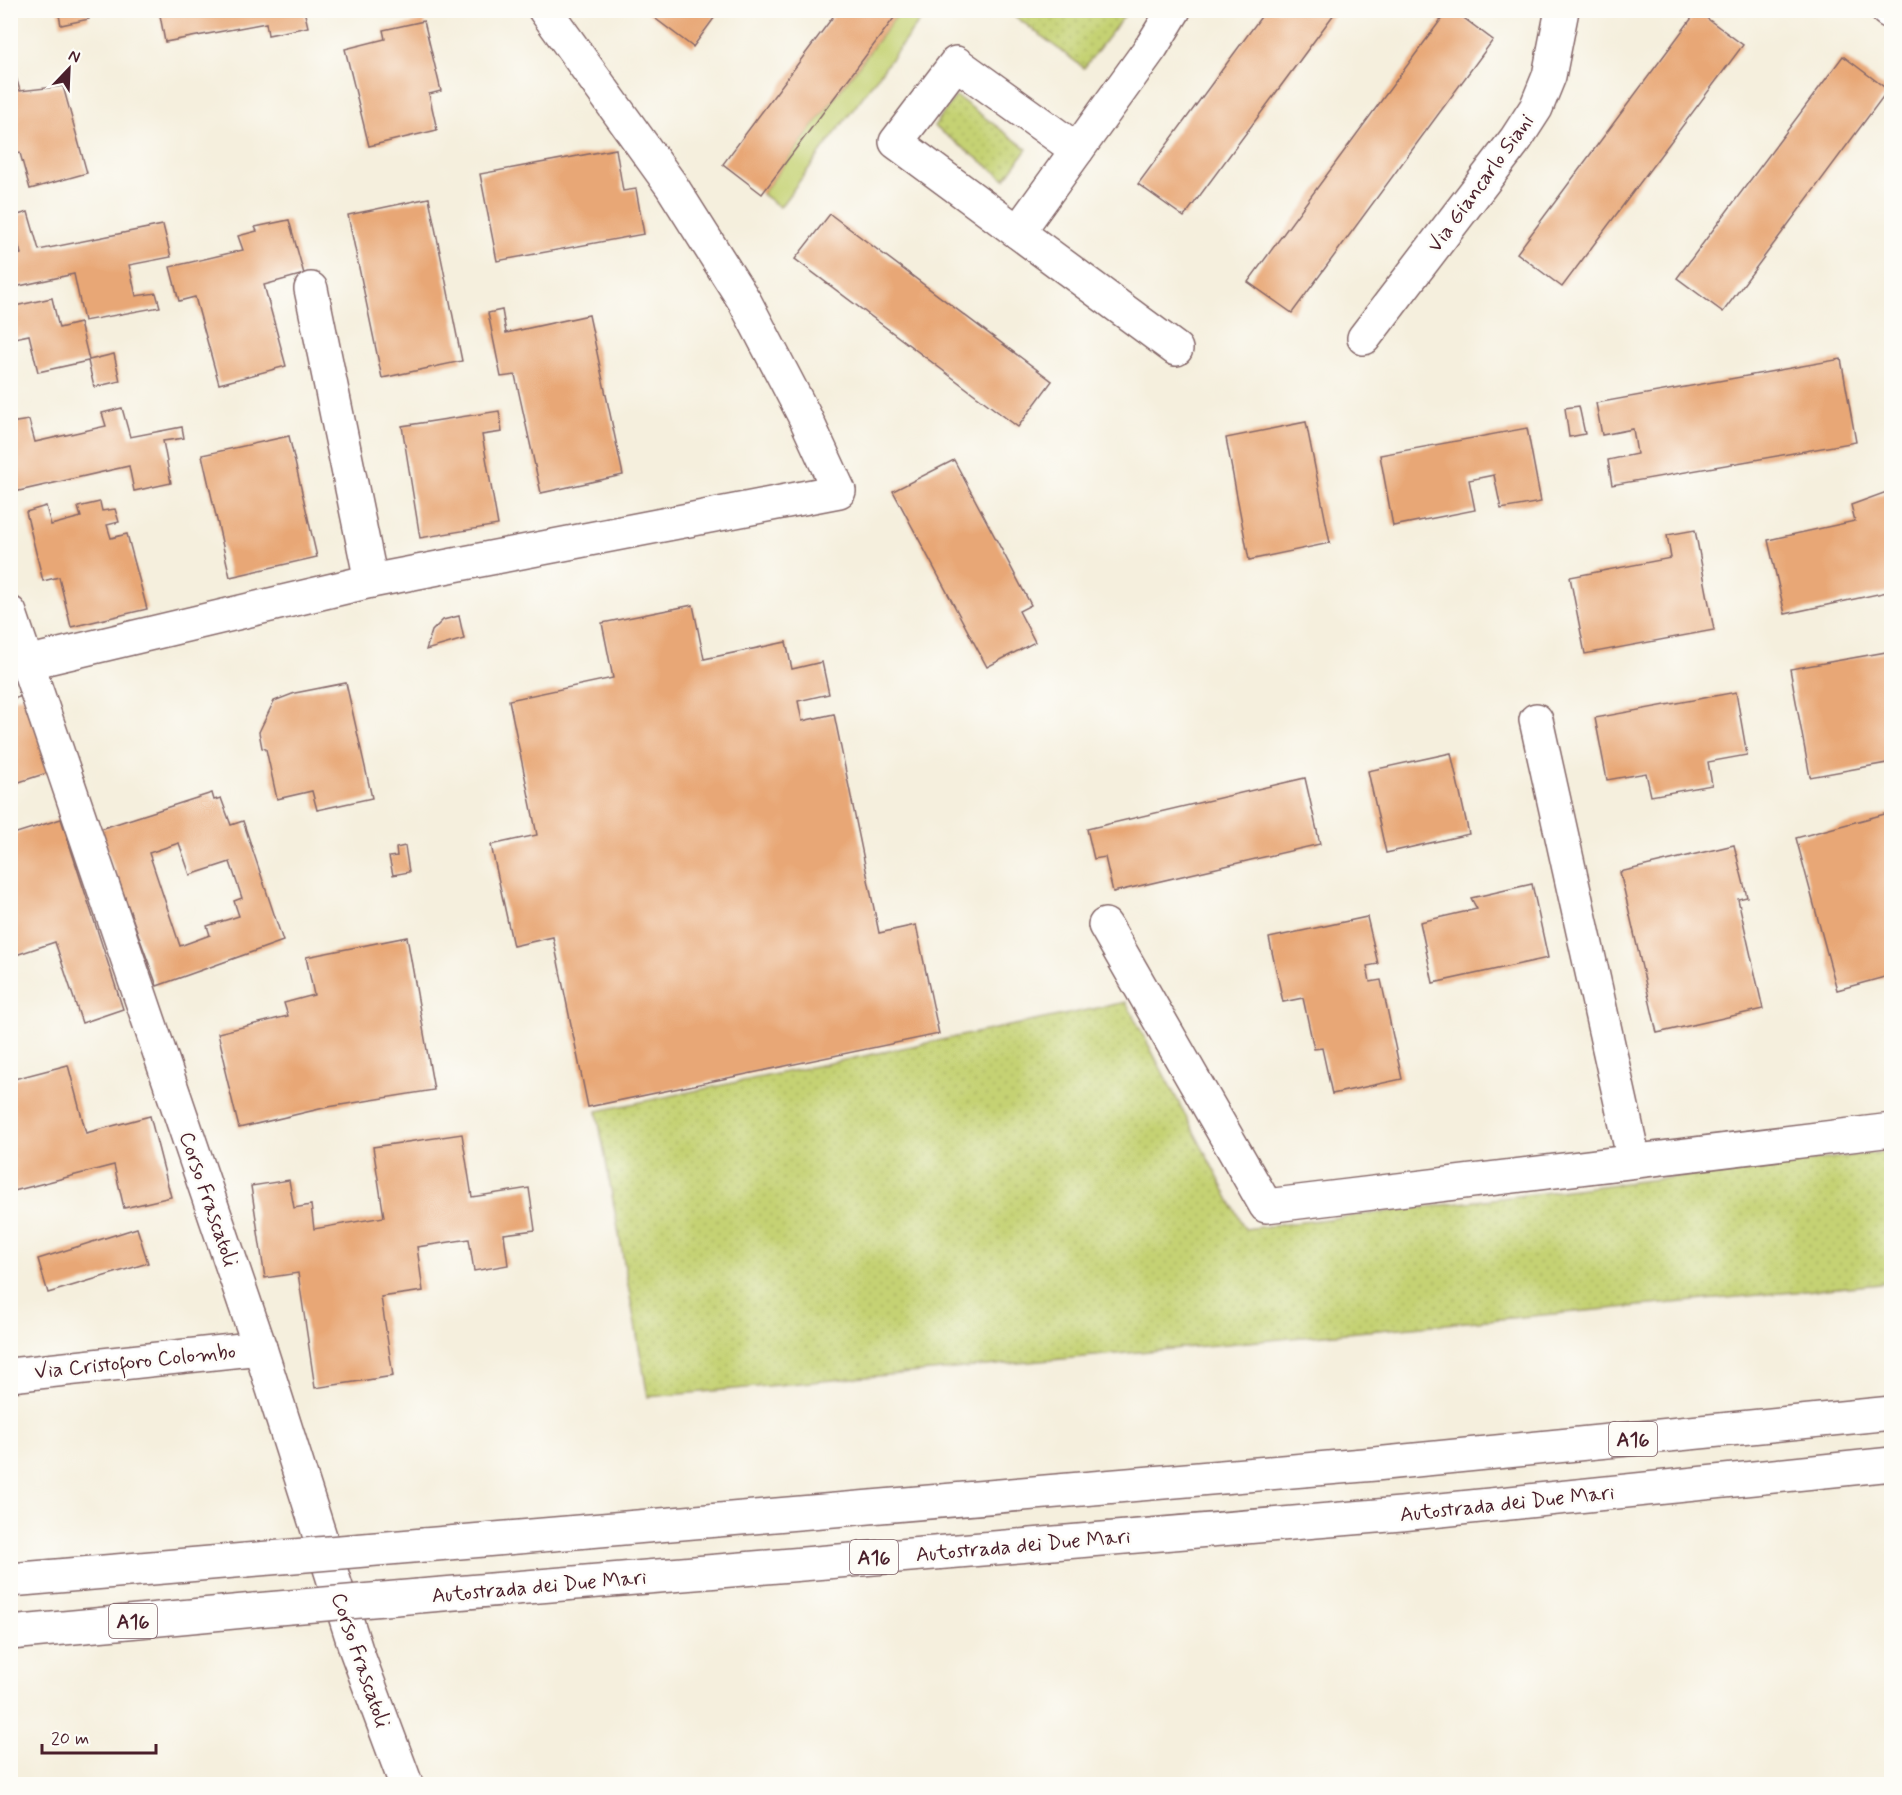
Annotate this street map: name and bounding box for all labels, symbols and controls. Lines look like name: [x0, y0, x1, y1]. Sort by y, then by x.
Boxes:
north arrow: [39, 39, 99, 99]
text: N: [65, 45, 83, 68]
street label: Via Giancarlo Siani: [1421, 109, 1541, 258]
street label: Corso Frascatoli: [172, 1128, 244, 1271]
street label: Via Cristoforo Colombo: [33, 1337, 237, 1388]
road number: A16: [1609, 1422, 1657, 1456]
street label: Autostrada dei Due Mari: [1398, 1479, 1616, 1529]
street label: Autostrada dei Due Mari: [914, 1523, 1132, 1569]
road number: A16: [850, 1540, 898, 1574]
street label: Autostrada dei Due Mari: [430, 1564, 648, 1610]
street label: Corso Frascatoli: [324, 1589, 396, 1732]
road number: A16: [109, 1604, 157, 1638]
scale bar: [42, 1717, 156, 1755]
text: 20 m: [51, 1727, 89, 1751]

